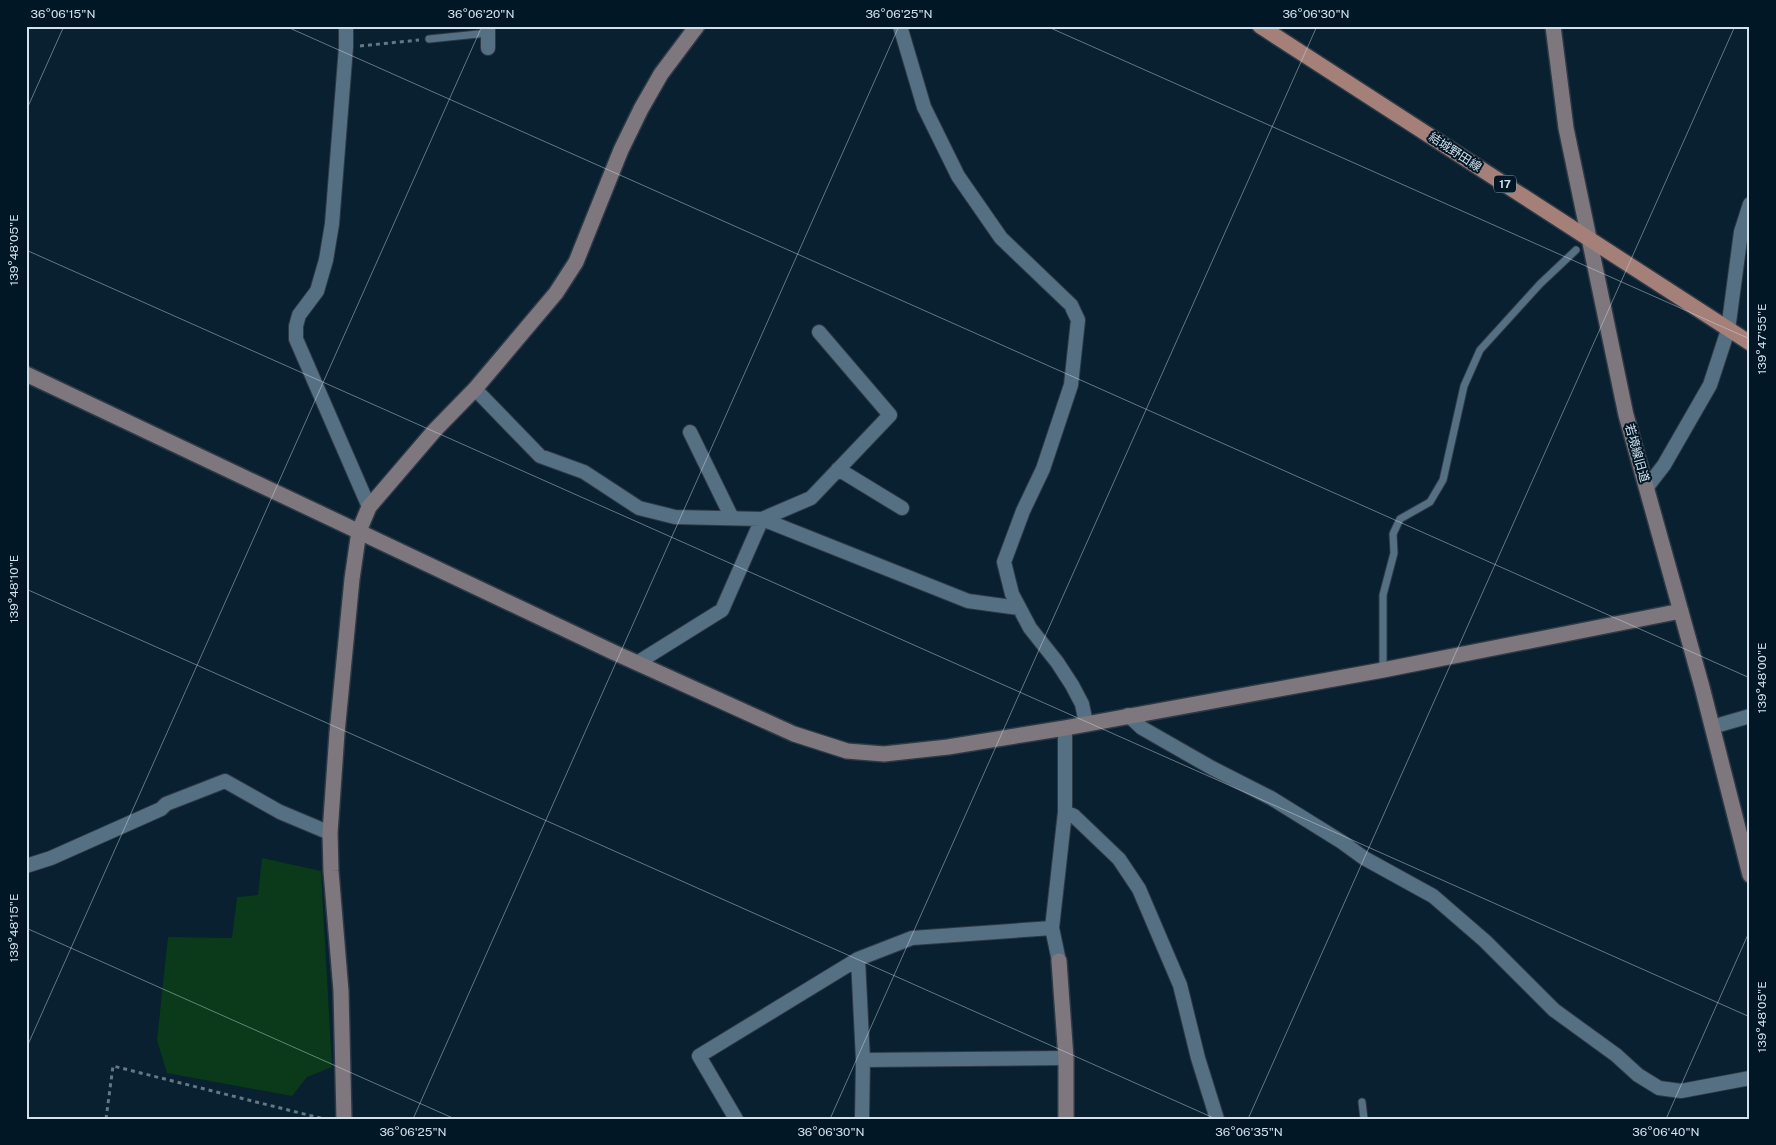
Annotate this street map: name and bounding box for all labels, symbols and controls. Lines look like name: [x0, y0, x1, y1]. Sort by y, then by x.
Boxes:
text: 36°06'15"N: [31, 7, 95, 21]
text: 36°06'20"N: [448, 7, 514, 21]
text: 36°06'25"N: [865, 7, 933, 21]
text: 36°06'30"N: [1282, 7, 1350, 21]
street label: 結城野田線: [1426, 130, 1484, 174]
road number: 17: [1494, 175, 1516, 192]
text: 139°48'05"E: [7, 214, 21, 286]
text: 139°47'55"E: [1755, 303, 1769, 375]
street label: 若境線旧道: [1622, 422, 1652, 484]
text: 139°48'10"E: [7, 555, 21, 623]
text: 139°48'00"E: [1755, 643, 1769, 713]
text: 139°48'15"E: [7, 894, 21, 962]
text: 139°48'05"E: [1755, 981, 1769, 1053]
text: 36°06'25"N: [379, 1125, 447, 1139]
text: 36°06'30"N: [797, 1125, 865, 1139]
text: 36°06'35"N: [1215, 1125, 1283, 1139]
text: 36°06'40"N: [1632, 1125, 1700, 1139]

